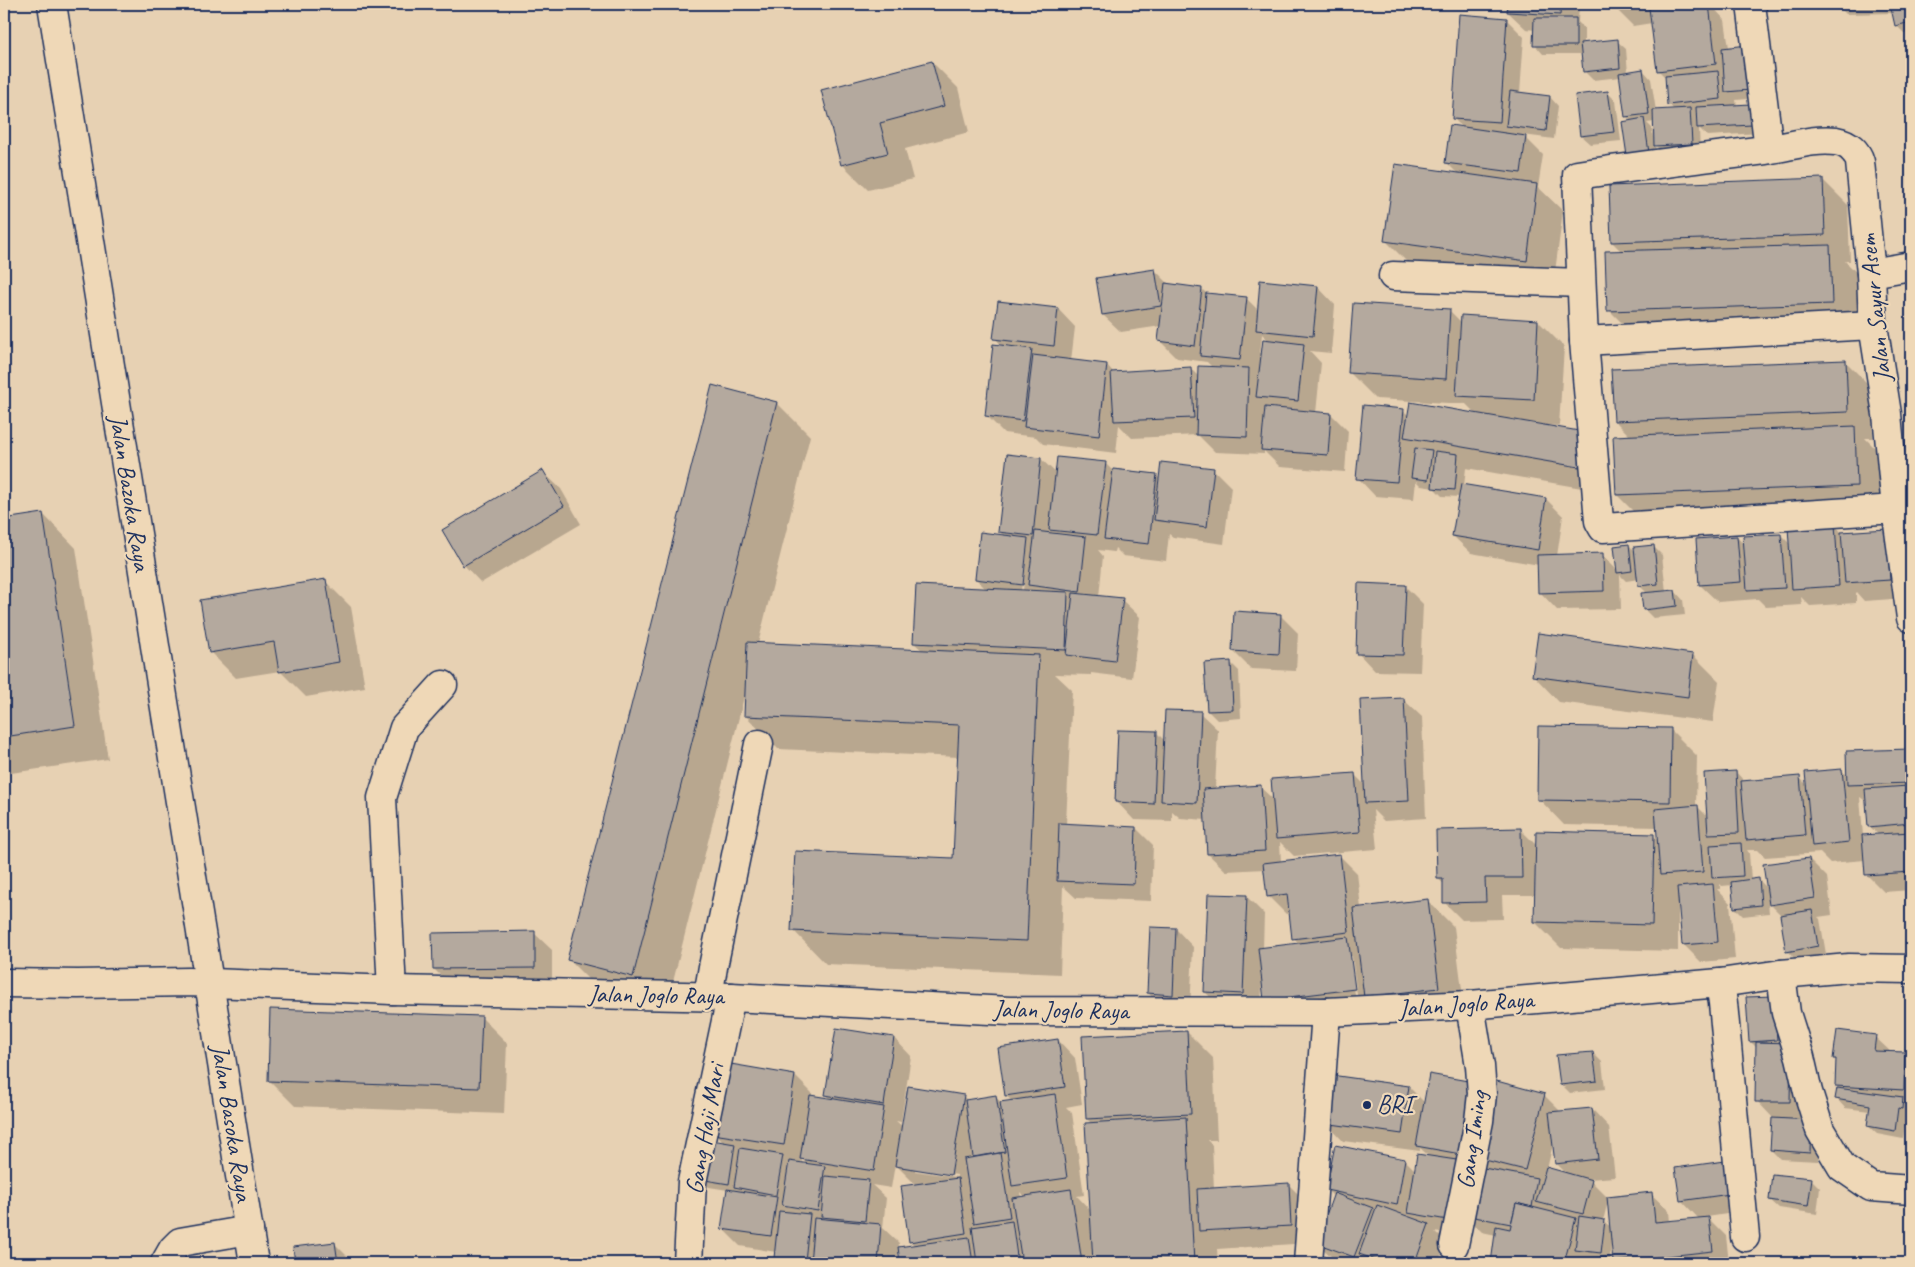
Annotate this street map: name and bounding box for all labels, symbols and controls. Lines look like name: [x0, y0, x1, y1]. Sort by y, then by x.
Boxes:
street label: Jalan Sayur Asem: [1851, 232, 1899, 384]
street label: Jalan Bazoka Raya: [102, 412, 158, 575]
street label: Jalan Joglo Raya: [587, 978, 727, 1012]
street label: Jalan Joglo Raya: [1396, 983, 1537, 1025]
street label: Jalan Joglo Raya: [992, 993, 1132, 1027]
street label: Jalan Basoka Raya: [204, 1041, 261, 1206]
street label: Gang Haji Mari: [678, 1058, 733, 1197]
street label: Gang Iming: [1449, 1087, 1495, 1191]
place label: BRI: [1377, 1089, 1418, 1121]
marker: BRI: [1361, 1099, 1373, 1111]

